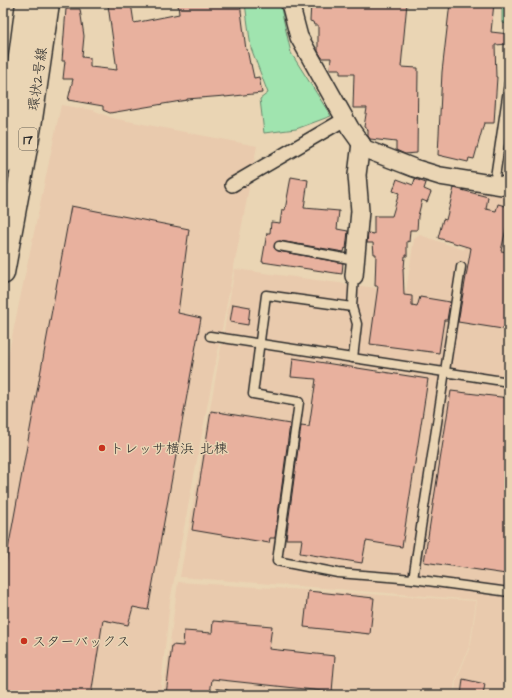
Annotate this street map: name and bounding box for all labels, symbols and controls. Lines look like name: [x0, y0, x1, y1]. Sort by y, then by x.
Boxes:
street label: 環状2号線: [24, 46, 52, 112]
road number: 17: [19, 128, 37, 150]
place label: トレッサ横浜 北棟: [110, 439, 229, 459]
marker: トレッサ横浜 北棟: [97, 443, 107, 453]
place label: スターバックス: [32, 632, 130, 652]
marker: スターバックス: [19, 636, 29, 646]

